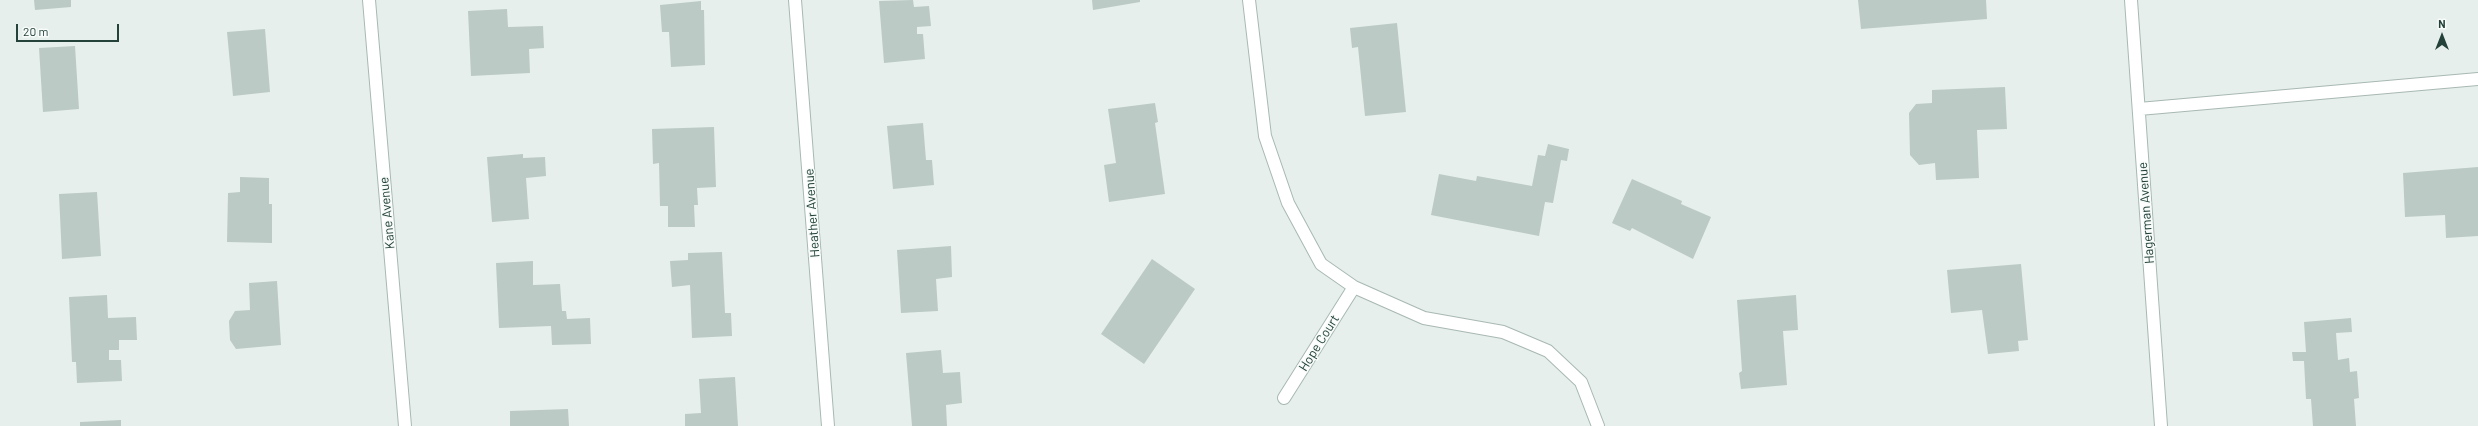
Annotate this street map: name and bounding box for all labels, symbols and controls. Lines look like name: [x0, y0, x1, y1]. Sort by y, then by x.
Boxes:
scale bar: [18, 16, 121, 42]
north arrow: [2422, 16, 2462, 56]
text: N: [2438, 17, 2446, 30]
text: 20 m: [23, 24, 49, 38]
street label: Hagerman Avenue: [2135, 162, 2157, 264]
street label: Heather Avenue: [801, 168, 823, 258]
street label: Kane Avenue: [376, 176, 398, 250]
street label: Hope Court: [1295, 312, 1343, 374]

